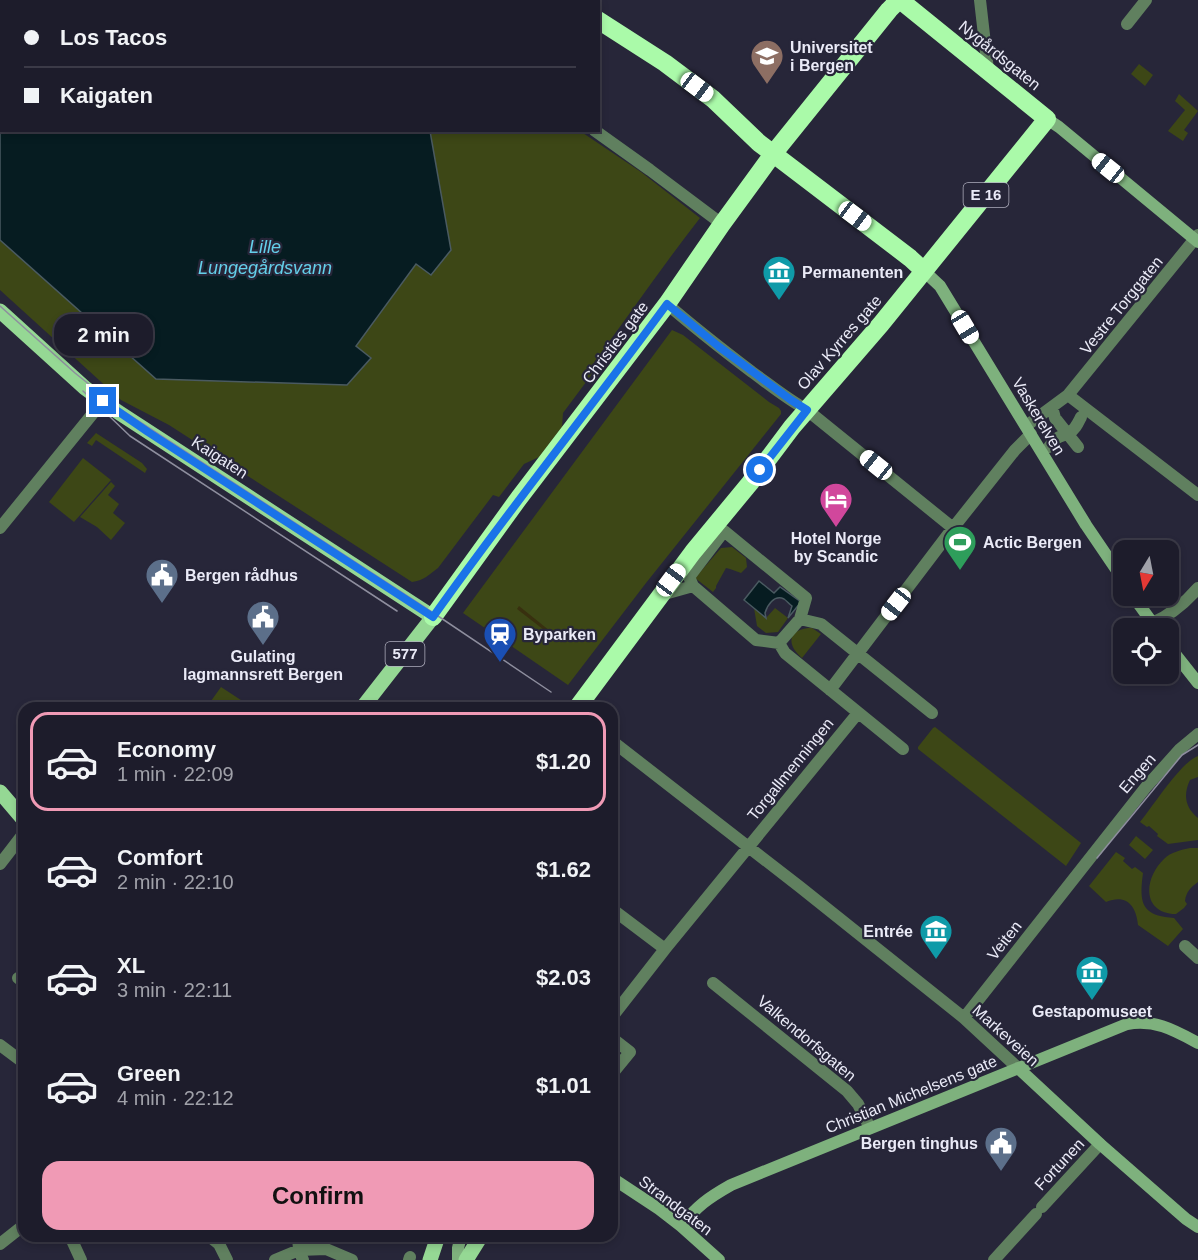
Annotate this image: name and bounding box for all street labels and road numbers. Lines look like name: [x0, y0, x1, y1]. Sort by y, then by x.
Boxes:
street label: Nygårdsgaten: [956, 17, 1044, 93]
road number: E 16: [964, 183, 1008, 207]
street label: Vestre Torggaten: [1077, 253, 1166, 358]
street label: Olav Kyrres gate: [794, 292, 885, 393]
street label: Christies gate: [579, 298, 652, 386]
street label: Vaskerelven: [1009, 375, 1068, 458]
street label: Kaigaten: [189, 433, 251, 482]
road number: 577: [386, 642, 424, 666]
street label: Torgallmenningen: [744, 715, 837, 824]
street label: Engen: [1116, 750, 1159, 796]
street label: Veiten: [984, 918, 1025, 963]
street label: Valkendorfsgaten: [754, 992, 859, 1085]
street label: Markeveien: [969, 1001, 1042, 1069]
street label: Christian Michelsens gate: [823, 1052, 999, 1137]
street label: Fortunen: [1031, 1135, 1087, 1194]
street label: Strandgaten: [636, 1172, 716, 1238]

